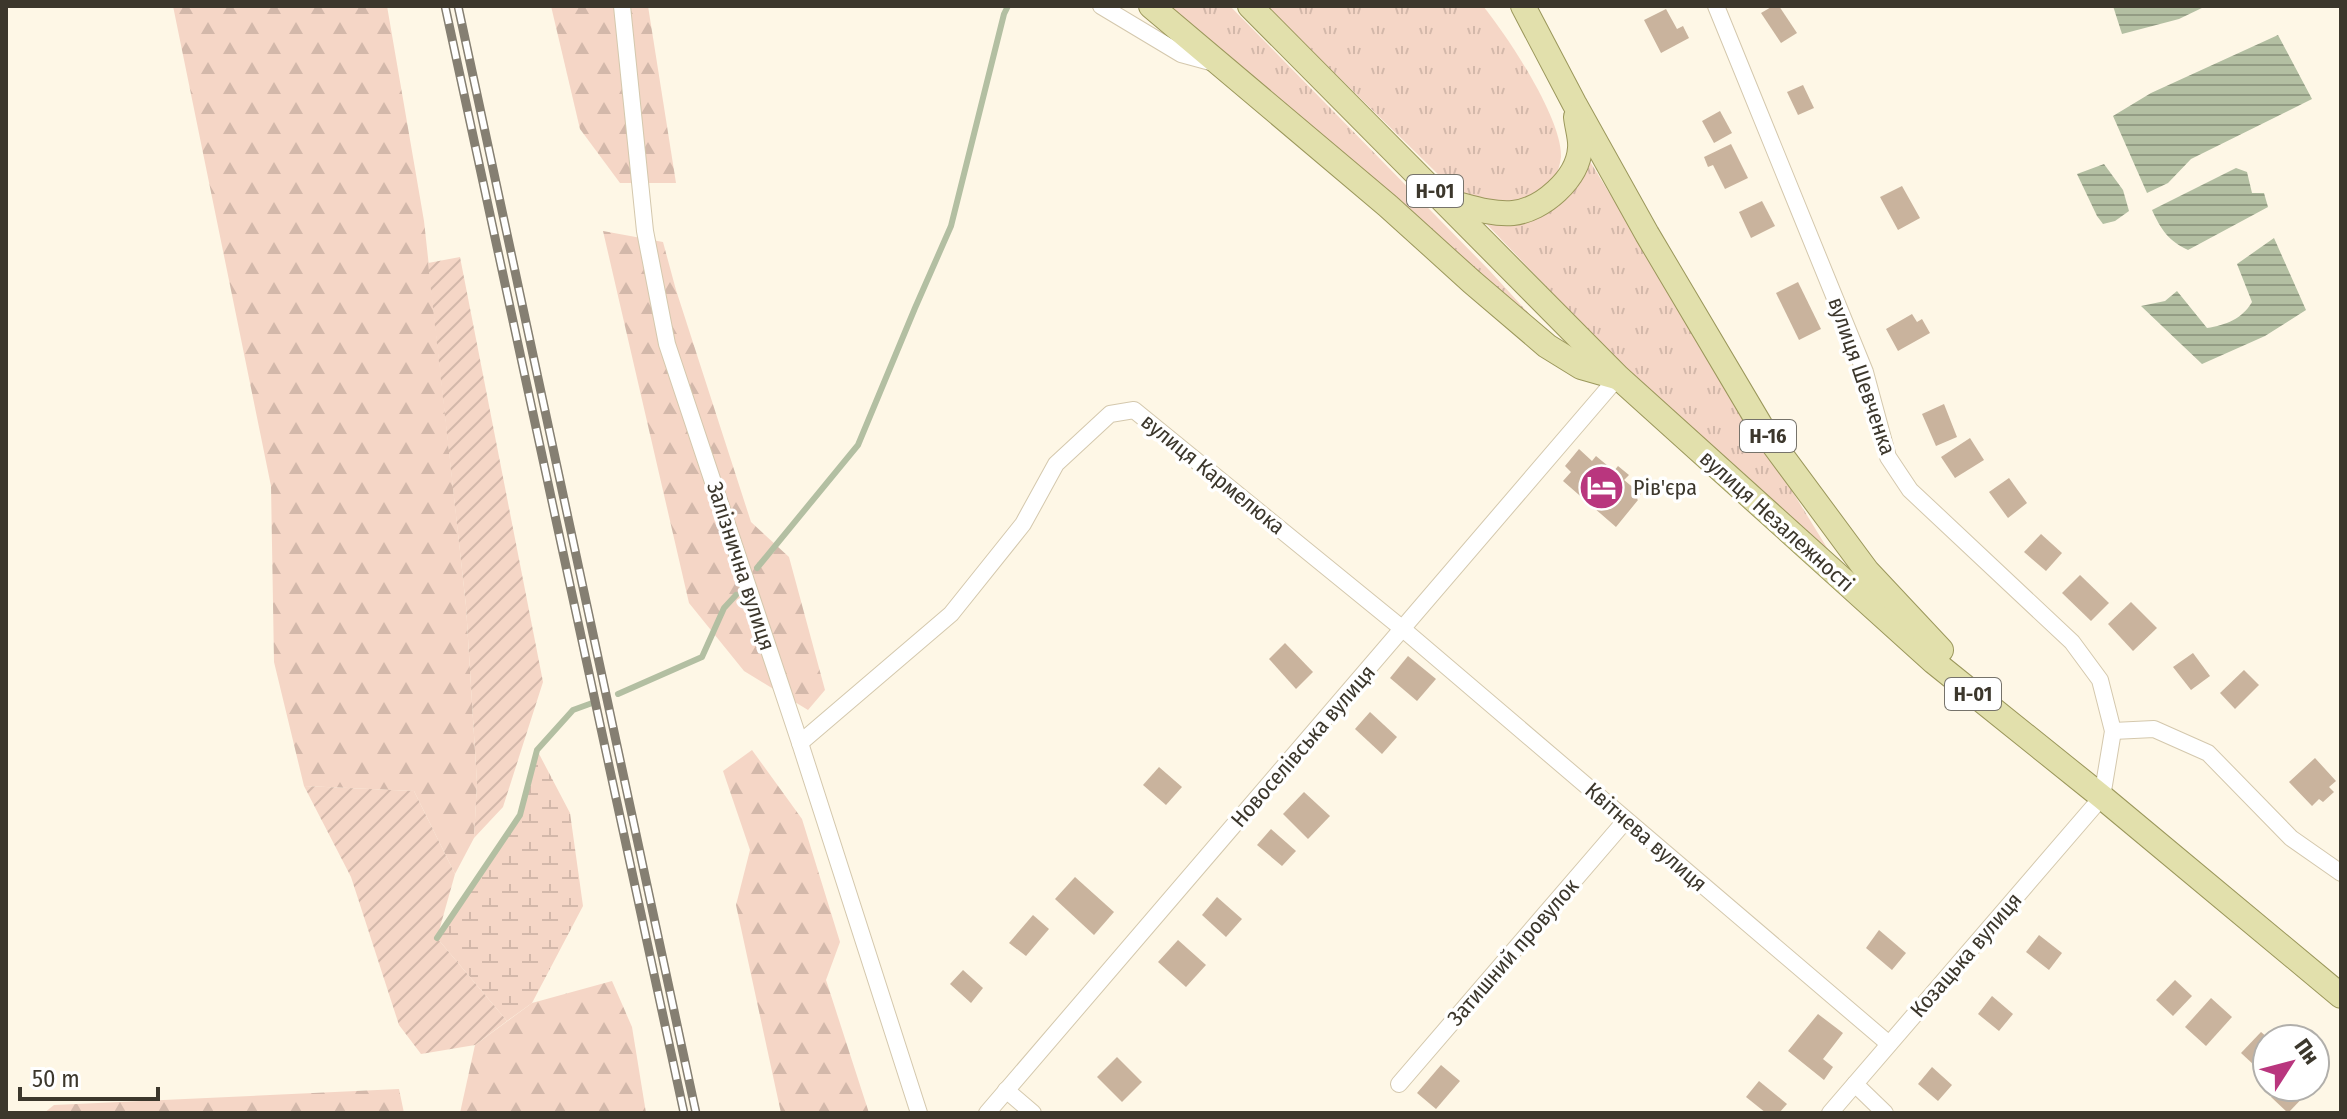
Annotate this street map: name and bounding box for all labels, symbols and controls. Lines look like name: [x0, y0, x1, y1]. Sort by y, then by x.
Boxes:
road number: Н-01: [1407, 175, 1463, 207]
street label: вулиця Шевченка: [1822, 294, 1902, 458]
street label: вулиця Кармелюка: [1136, 408, 1290, 540]
road number: Н-16: [1740, 420, 1796, 452]
street label: вулиця Незалежності: [1694, 445, 1860, 597]
hotel icon: Рів'єра: [1578, 463, 1626, 511]
place label: Рів'єра: [1633, 474, 1697, 501]
street label: Залізнична вулиця: [701, 478, 781, 654]
street label: Новоселівська вулиця: [1225, 659, 1381, 833]
road number: Н-01: [1945, 678, 2001, 710]
street label: Квітнева вулиця: [1580, 777, 1712, 897]
street label: Затишний провулок: [1442, 872, 1585, 1031]
street label: Козацька вулиця: [1904, 887, 2028, 1023]
north arrow: [2251, 1023, 2331, 1103]
text: Пн: [2289, 1034, 2325, 1070]
scale bar: [20, 1051, 158, 1101]
text: 50 m: [32, 1065, 80, 1093]

